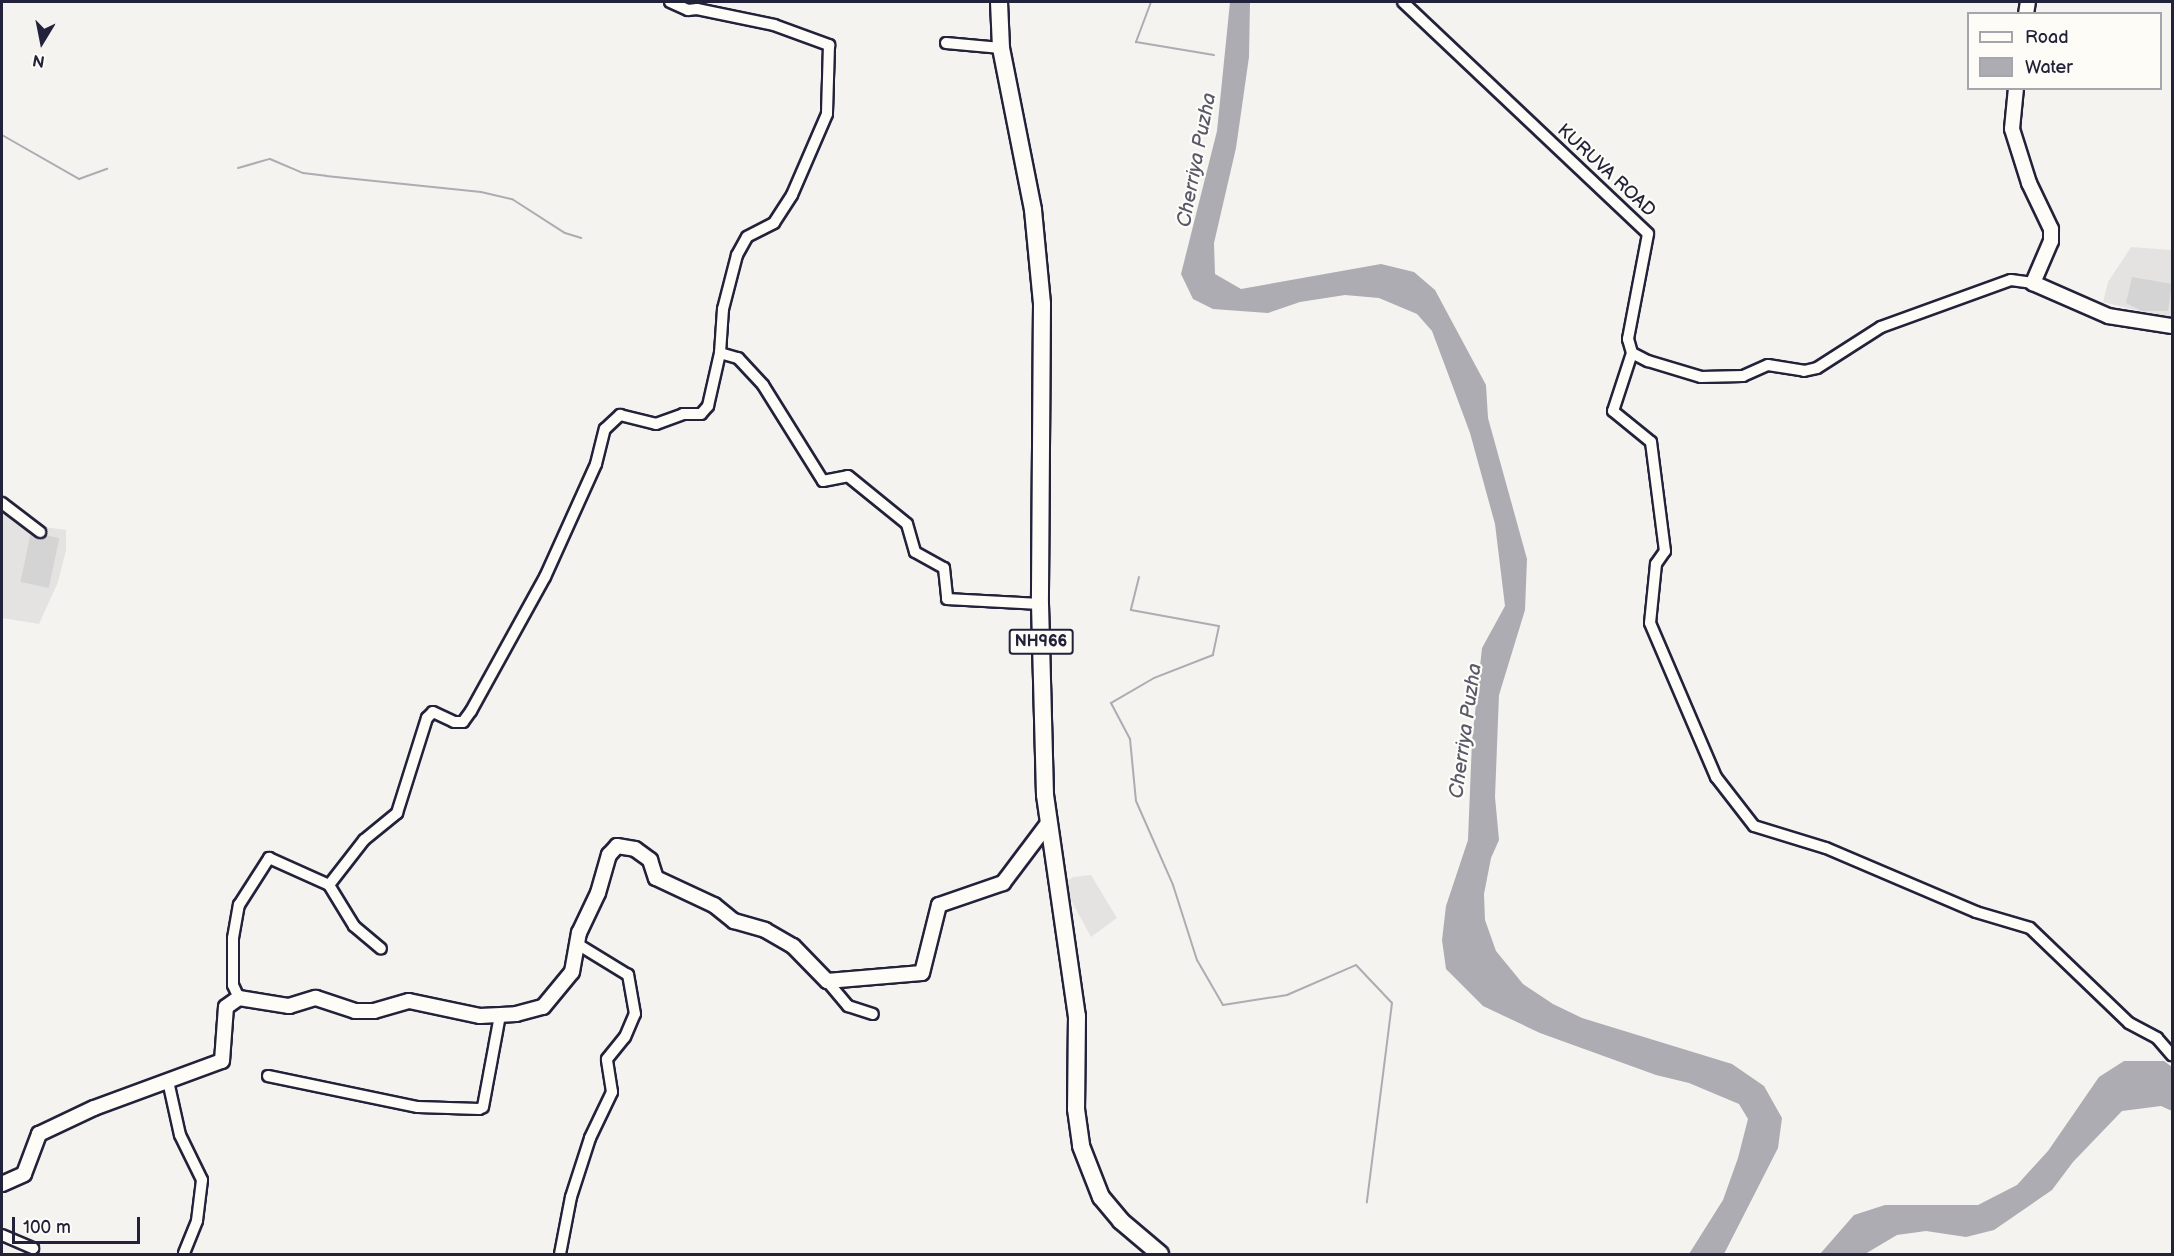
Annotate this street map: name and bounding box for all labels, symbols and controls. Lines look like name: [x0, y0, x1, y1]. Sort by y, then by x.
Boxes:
north arrow: [12, 12, 72, 72]
legend: [1967, 12, 2162, 90]
text: Road: [2025, 27, 2069, 48]
text: N: [31, 50, 46, 71]
text: Water: [2025, 57, 2073, 78]
water label: Cherriya Puzha: [1172, 91, 1222, 229]
street label: KURUVA ROAD: [1552, 120, 1660, 222]
road number: NH966: [1008, 629, 1074, 655]
water label: Cherriya Puzha: [1445, 662, 1487, 800]
scale bar: [15, 1205, 142, 1243]
text: 100 m: [23, 1217, 71, 1238]

